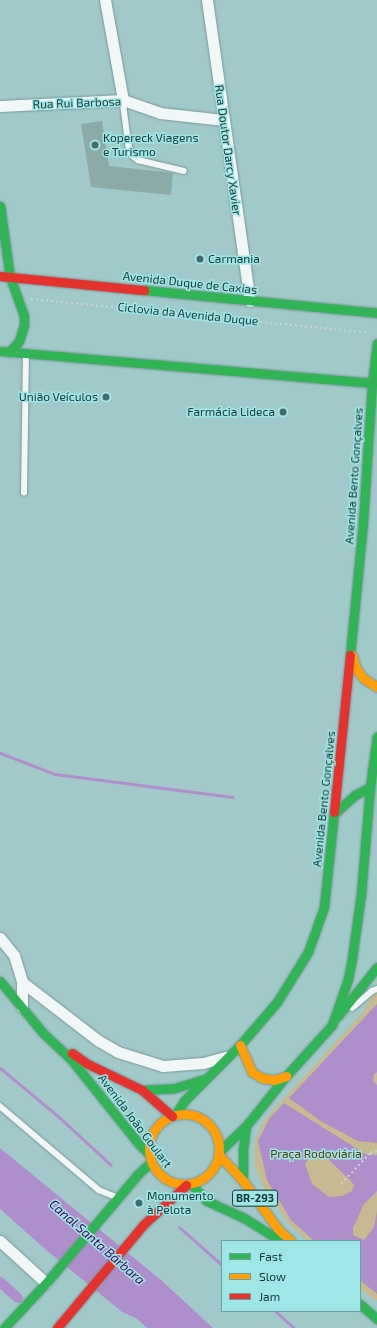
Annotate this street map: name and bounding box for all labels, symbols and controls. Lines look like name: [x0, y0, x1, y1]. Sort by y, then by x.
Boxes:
street label: Rua Doutor Darcy Xavier: [212, 83, 244, 217]
street label: Rua Rui Barbosa: [32, 94, 122, 112]
place label: Kopereck Viagens e Turismo: [103, 131, 199, 159]
marker: Kopereck Viagens e Turismo: [90, 140, 100, 150]
place label: Carmania: [208, 252, 260, 266]
marker: Carmania: [195, 254, 205, 264]
street label: Avenida Duque de Caxias: [122, 269, 258, 297]
street label: Ciclovia da Avenida Duque: [117, 299, 259, 329]
place label: União Veículos: [19, 390, 98, 404]
marker: União Veículos: [101, 392, 111, 402]
place label: Farmácia Lideca: [187, 405, 275, 419]
marker: Farmácia Lideca: [278, 407, 288, 417]
street label: Avenida Bento Gonçalves: [342, 407, 366, 545]
street label: Avenida Bento Gonçalves: [310, 730, 338, 868]
street label: Avenida João Goulart: [95, 1071, 175, 1171]
park label: Praça Rodoviária: [270, 1147, 362, 1161]
place label: Monumento à Pelota: [147, 1189, 213, 1217]
road number: BR-293: [232, 1189, 278, 1207]
water label: Canal Santa Bárbara: [46, 1196, 148, 1288]
marker: Monumento à Pelota: [134, 1198, 144, 1208]
legend: [221, 1240, 361, 1312]
text: Fast: [259, 1249, 282, 1263]
text: Slow: [259, 1269, 286, 1283]
text: Jam: [259, 1289, 280, 1303]

